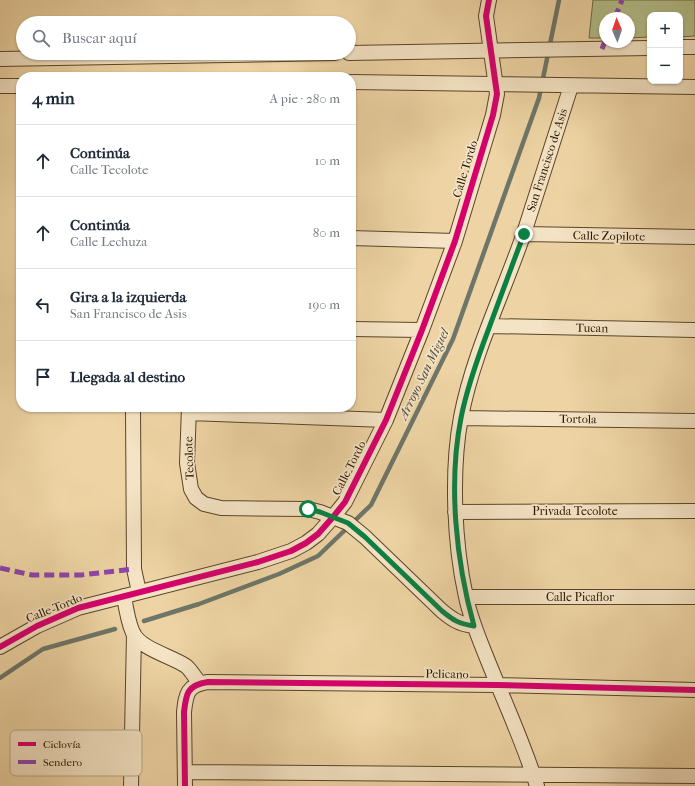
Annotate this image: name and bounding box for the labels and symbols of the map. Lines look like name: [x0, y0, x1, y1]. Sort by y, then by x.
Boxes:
north arrow: [599, 12, 635, 48]
street label: San Francisco de Asis: [524, 106, 570, 213]
street label: Calle Tordo: [450, 139, 480, 199]
route end: [515, 225, 533, 243]
street label: Calle Zopilote: [573, 228, 645, 244]
street label: Tucan: [576, 321, 608, 335]
water label: Arroyo San Miguel: [394, 325, 453, 424]
street label: Tortola: [559, 412, 597, 426]
street label: Tecolote: [181, 436, 197, 480]
street label: Calle Tordo: [329, 438, 369, 498]
route start: [299, 500, 317, 518]
street label: Privada Tecolote: [532, 504, 618, 518]
street label: Calle Tordo: [24, 590, 84, 626]
street label: Calle Picaflor: [546, 590, 615, 604]
street label: Pelicano: [425, 667, 469, 681]
legend: [10, 730, 142, 776]
text: Ciclovía: [43, 738, 81, 751]
text: Sendero: [43, 756, 82, 769]

